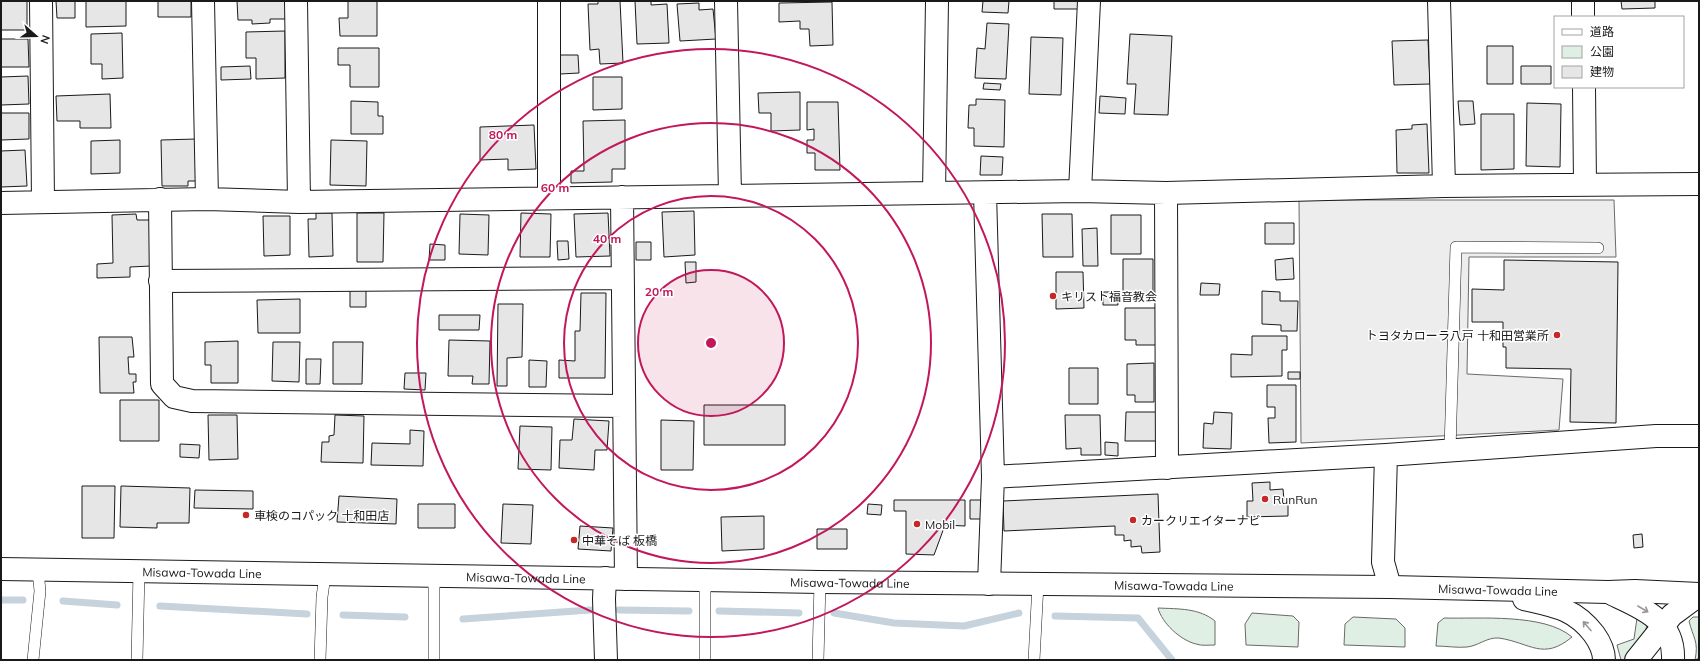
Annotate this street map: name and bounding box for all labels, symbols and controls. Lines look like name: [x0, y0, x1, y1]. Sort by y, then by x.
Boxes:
north arrow: [16, 16, 56, 56]
legend: [1554, 16, 1684, 88]
text: 道路: [1590, 24, 1614, 39]
text: N: [37, 33, 53, 46]
text: 公園: [1590, 44, 1614, 59]
text: 建物: [1590, 64, 1614, 79]
text: 80 m: [489, 127, 517, 142]
text: 60 m: [541, 180, 569, 195]
text: 40 m: [593, 231, 621, 246]
text: 20 m: [645, 284, 673, 299]
place label: キリスト福音教会: [1061, 289, 1157, 304]
marker: キリスト福音教会: [1048, 291, 1058, 301]
place label: トヨタカローラ八戸 十和田営業所: [1366, 328, 1549, 343]
marker: トヨタカローラ八戸 十和田営業所: [1552, 330, 1562, 340]
centre of rings: [704, 336, 718, 350]
place label: RunRun: [1273, 492, 1318, 507]
marker: RunRun: [1260, 494, 1270, 504]
place label: 車検のコパック 十和田店: [254, 508, 389, 523]
marker: 車検のコパック 十和田店: [241, 510, 251, 520]
place label: カークリエイターナビ: [1141, 513, 1261, 528]
marker: カークリエイターナビ: [1128, 515, 1138, 525]
place label: Mobil: [925, 517, 955, 532]
marker: Mobil: [912, 519, 922, 529]
place label: 中華そば 板橋: [582, 533, 657, 548]
marker: 中華そば 板橋: [569, 535, 579, 545]
street label: Misawa-Towada Line: [142, 564, 262, 581]
street label: Misawa-Towada Line: [466, 569, 586, 586]
street label: Misawa-Towada Line: [790, 574, 910, 590]
street label: Misawa-Towada Line: [1114, 577, 1234, 593]
street label: Misawa-Towada Line: [1438, 581, 1558, 598]
one-way arrow: [1637, 606, 1649, 614]
one-way arrow: [1582, 621, 1592, 631]

